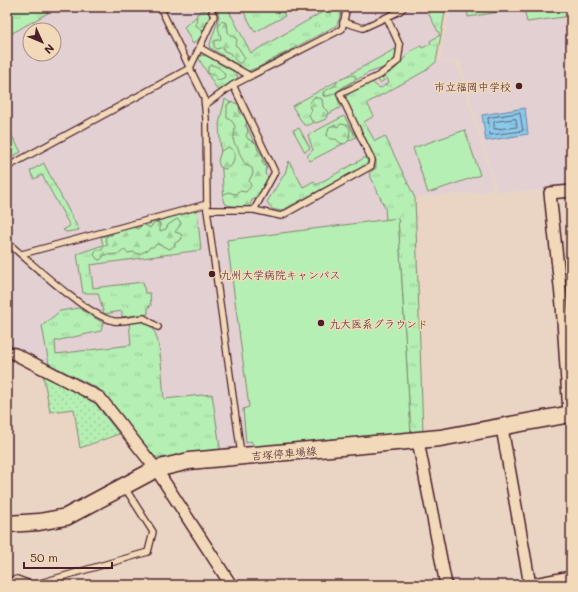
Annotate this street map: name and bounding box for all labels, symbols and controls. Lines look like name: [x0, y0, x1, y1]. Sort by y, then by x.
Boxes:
north arrow: [22, 22, 62, 62]
text: N: [41, 41, 58, 58]
place label: 市立福岡中学校: [434, 79, 511, 94]
marker: 市立福岡中学校: [514, 81, 524, 91]
place label: 九州大学病院キャンパス: [220, 267, 341, 282]
marker: 九州大学病院キャンパス: [207, 269, 217, 279]
place label: 九大医系グラウンド: [329, 316, 428, 331]
marker: 九大医系グラウンド: [316, 318, 326, 328]
street label: 吉塚停車場線: [250, 443, 318, 463]
scale bar: [24, 544, 112, 570]
text: 50 m: [30, 549, 58, 565]

